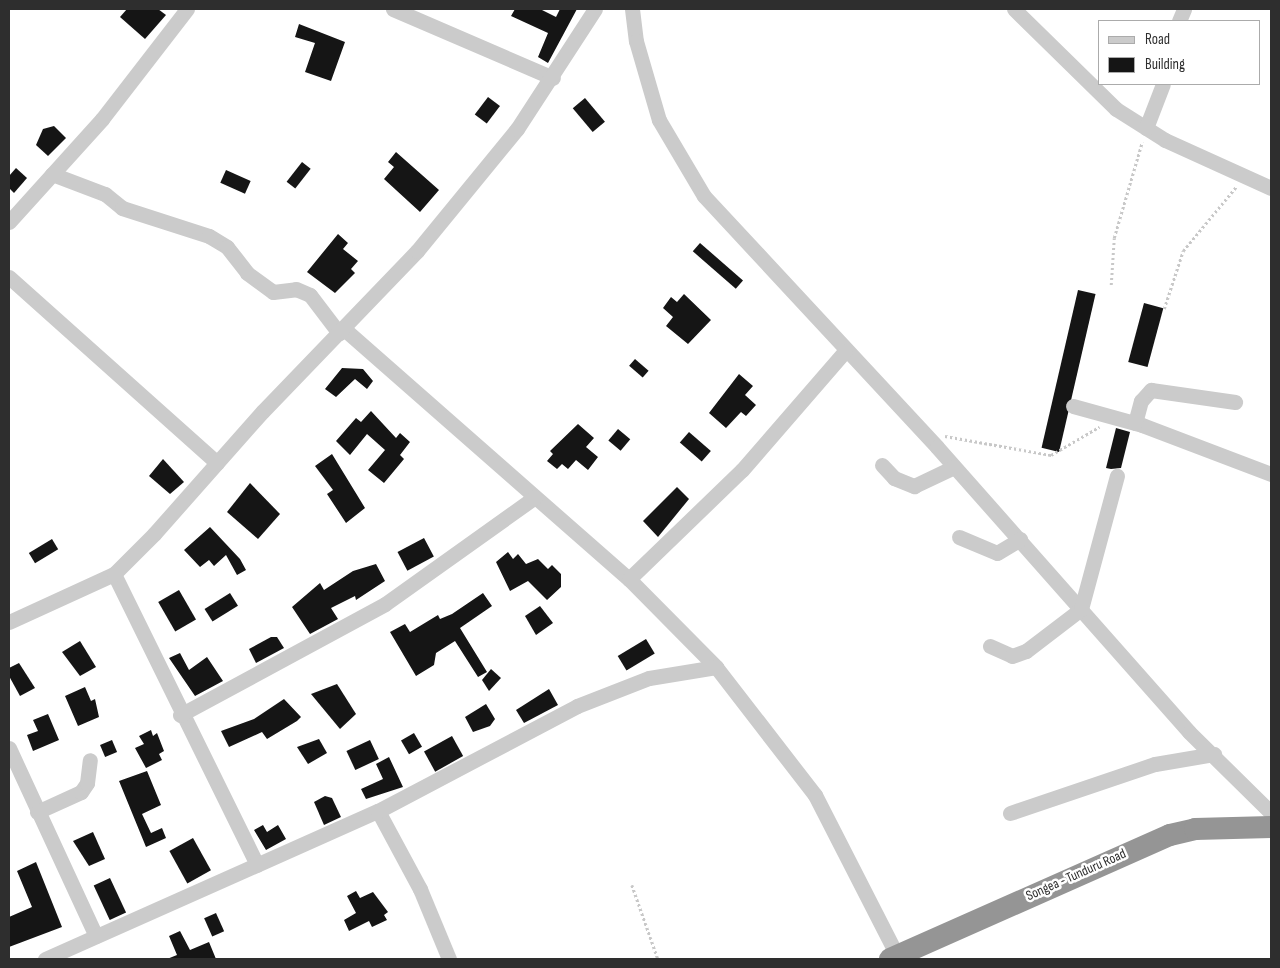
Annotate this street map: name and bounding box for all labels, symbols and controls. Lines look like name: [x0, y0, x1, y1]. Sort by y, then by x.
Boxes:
legend: [1098, 20, 1260, 85]
text: Road: [1145, 30, 1170, 49]
text: Building: [1145, 55, 1185, 74]
street label: Songea - Tunduru Road: [1023, 845, 1129, 905]

